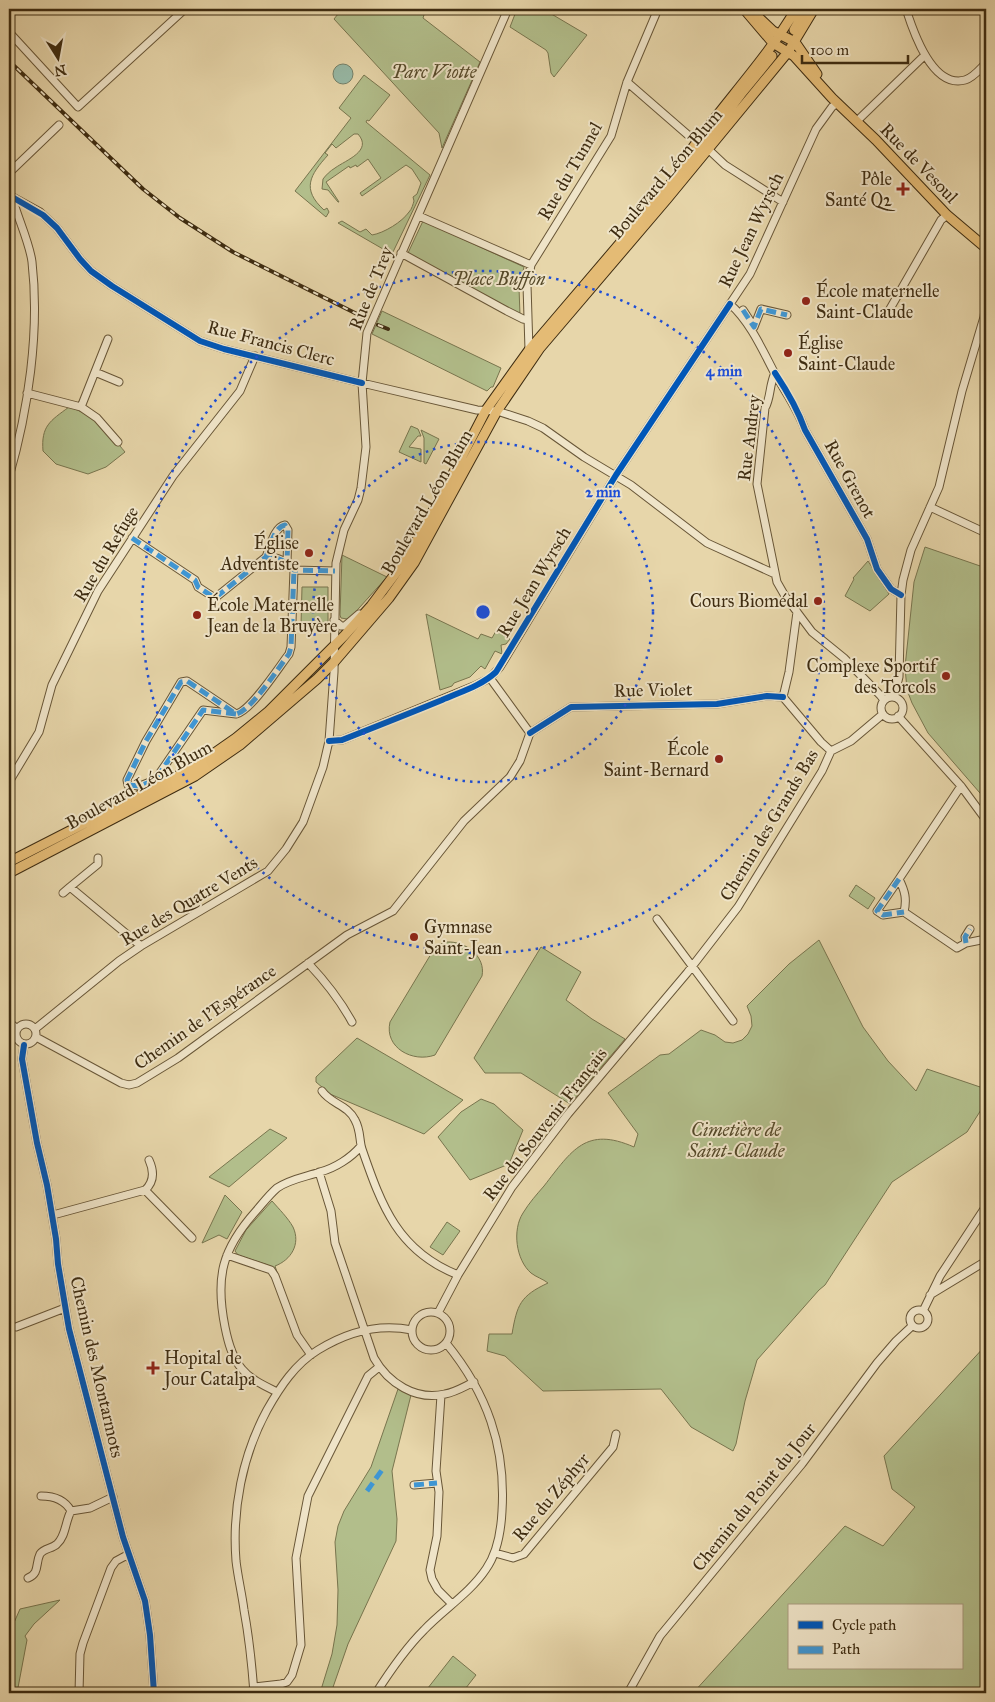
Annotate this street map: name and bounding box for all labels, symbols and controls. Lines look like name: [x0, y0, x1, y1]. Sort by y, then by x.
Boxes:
north arrow: [32, 32, 82, 82]
scale bar: [802, 32, 909, 64]
text: 100 m: [810, 41, 850, 59]
text: N: [53, 61, 68, 80]
park label: Parc Viotte: [392, 61, 478, 83]
street label: Boulevard Léon Blum: [605, 104, 727, 244]
street label: Rue du Tunnel: [533, 118, 607, 224]
street label: Rue de Vesoul: [875, 118, 963, 208]
place label: Pôle Santé Q2: [825, 168, 895, 211]
street label: Rue Jean Wyrsch: [714, 169, 789, 292]
marker: Pôle Santé Q2: [896, 182, 910, 196]
street label: Rue de Trey: [344, 242, 398, 333]
park label: Place Buffon: [453, 268, 546, 290]
place label: École maternelle Saint-Claude: [816, 278, 940, 323]
marker: École maternelle Saint-Claude: [800, 295, 812, 307]
street label: Rue Francis Clerc: [205, 315, 337, 371]
place label: Église Saint-Claude: [798, 330, 895, 375]
marker: Église Saint-Claude: [782, 347, 794, 359]
text: 4 min: [706, 362, 743, 381]
street label: Rue Andrey: [733, 393, 765, 482]
street label: Boulevard Léon Blum: [377, 426, 477, 578]
street label: Rue Grenot: [820, 436, 881, 523]
text: 2 min: [585, 483, 622, 501]
street label: Rue du Refuge: [69, 502, 144, 606]
street label: Rue Jean Wyrsch: [492, 523, 577, 642]
place label: Église Adventiste: [220, 530, 299, 575]
marker: Église Adventiste: [303, 547, 315, 559]
place label: Cours Biomédal: [690, 590, 808, 612]
place label: École Maternelle Jean de la Bruyère: [205, 592, 337, 638]
marker: Cours Biomédal: [812, 595, 824, 607]
centre of rings: [474, 603, 492, 621]
marker: École Maternelle Jean de la Bruyère: [191, 609, 203, 621]
place label: Complexe Sportif des Torcols: [806, 655, 939, 698]
marker: Complexe Sportif des Torcols: [940, 670, 952, 682]
street label: Rue Violet: [613, 678, 693, 702]
street label: Boulevard Léon Blum: [62, 736, 216, 834]
place label: École Saint-Bernard: [603, 736, 709, 781]
street label: Chemin des Grands Bas: [715, 745, 823, 905]
marker: École Saint-Bernard: [713, 753, 725, 765]
street label: Rue des Quatre Vents: [116, 851, 262, 951]
place label: Gymnase Saint-Jean: [424, 916, 502, 960]
marker: Gymnase Saint-Jean: [408, 931, 420, 943]
street label: Chemin de l'Espérance: [130, 960, 280, 1074]
street label: Rue du Souvenir Français: [478, 1043, 612, 1205]
park label: Cimetière de Saint-Claude: [687, 1119, 786, 1162]
street label: Chemin des Montarmots: [65, 1274, 129, 1460]
place label: Hopital de Jour Catalpa: [162, 1347, 256, 1391]
marker: Hopital de Jour Catalpa: [146, 1361, 160, 1375]
street label: Chemin du Point du Jour: [687, 1418, 822, 1576]
street label: Rue du Zéphyr: [508, 1448, 594, 1546]
legend: [788, 1604, 962, 1670]
text: Cycle path: [832, 1616, 897, 1634]
text: Path: [832, 1640, 861, 1658]

